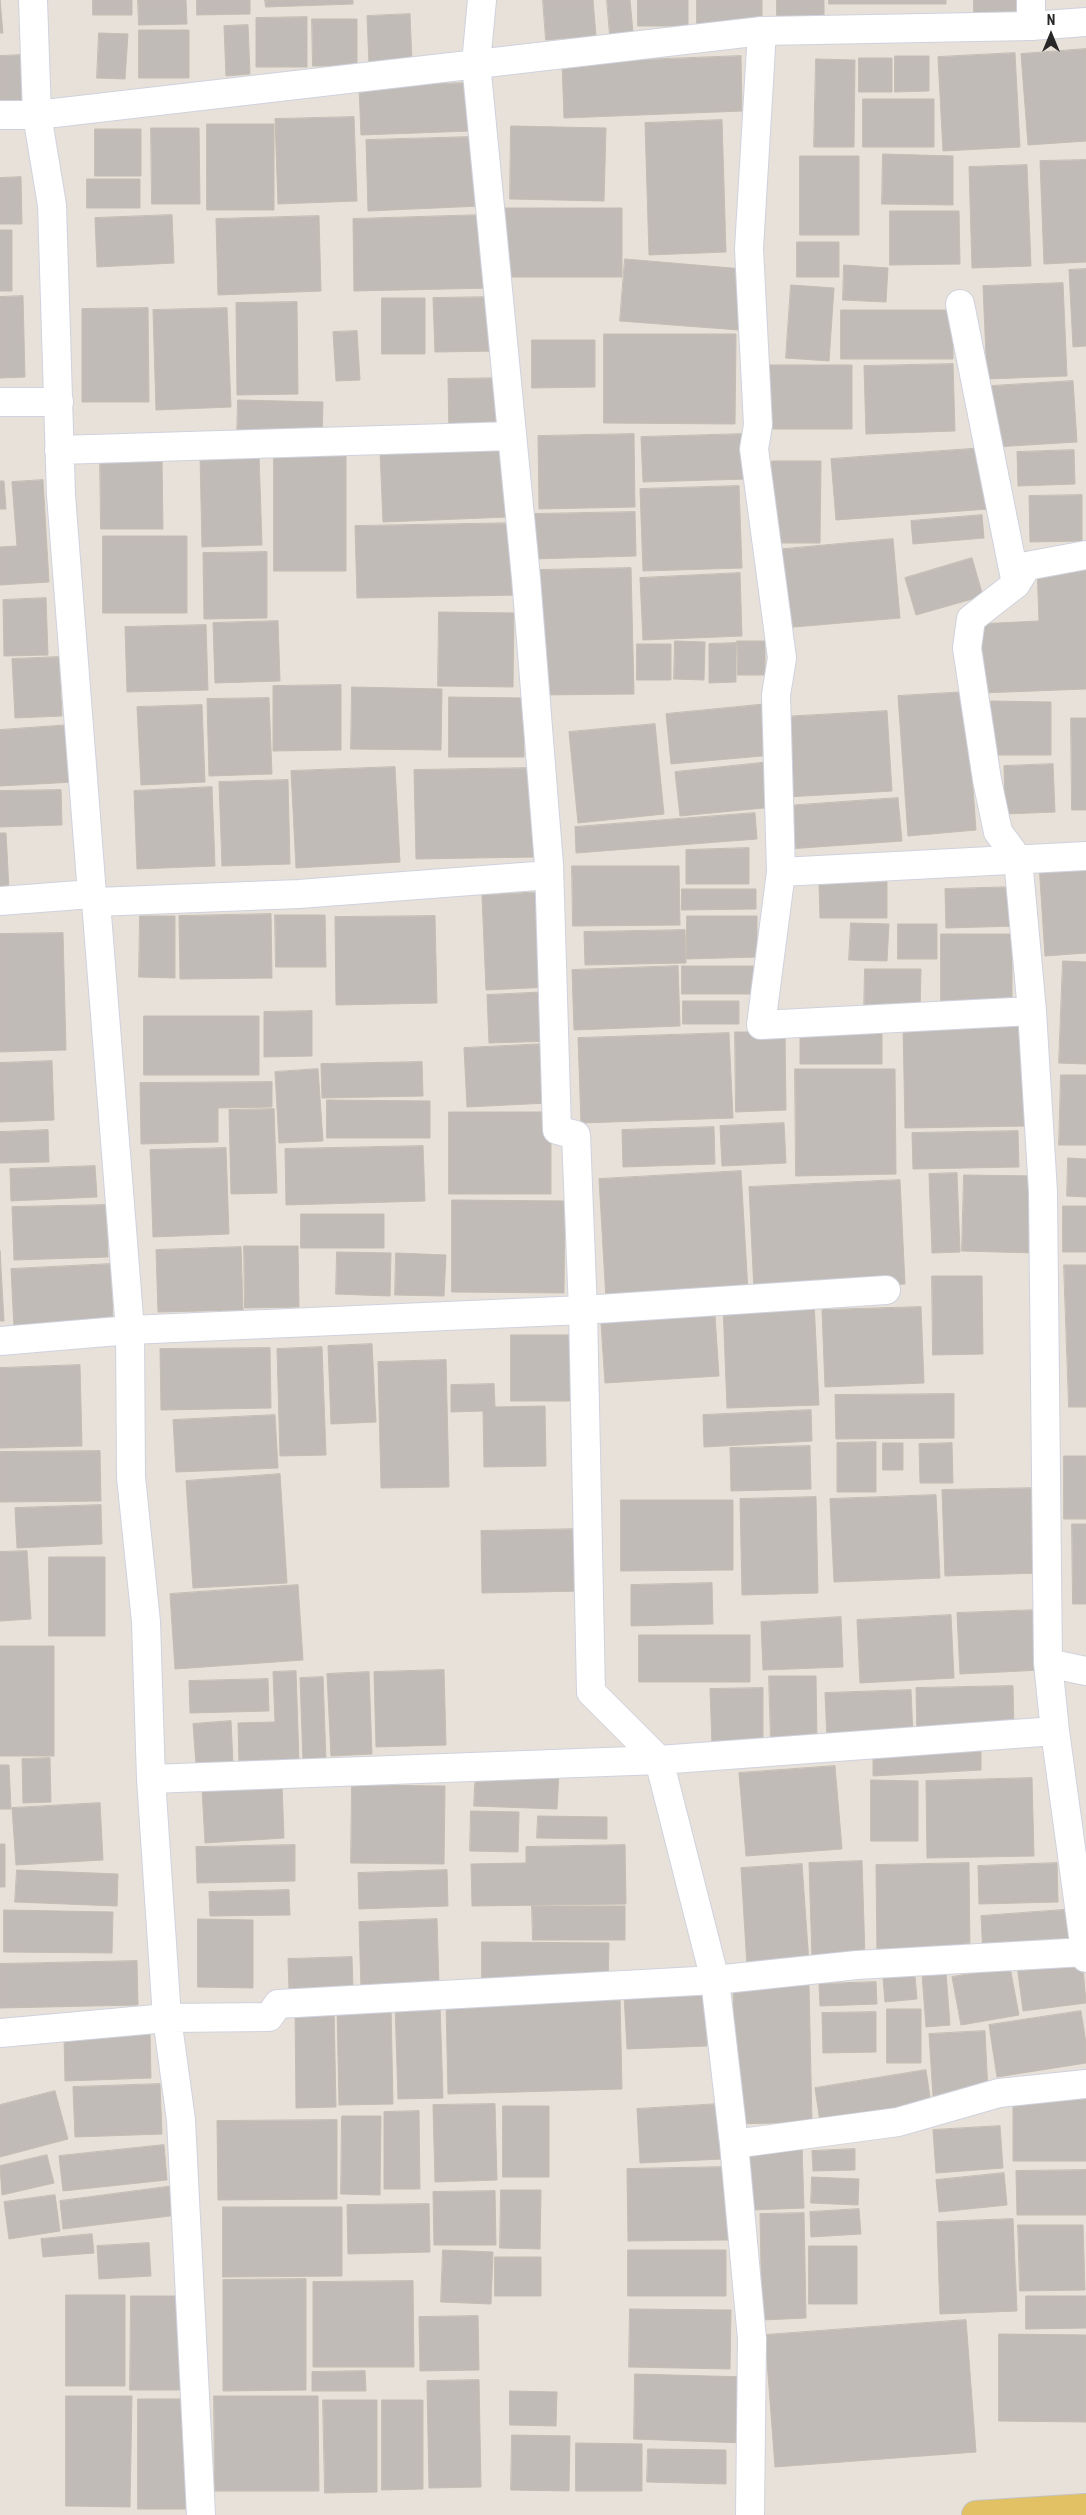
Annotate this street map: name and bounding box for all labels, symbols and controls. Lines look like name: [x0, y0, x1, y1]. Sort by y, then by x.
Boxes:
north arrow: [1026, 10, 1076, 60]
text: N: [1047, 12, 1055, 28]

